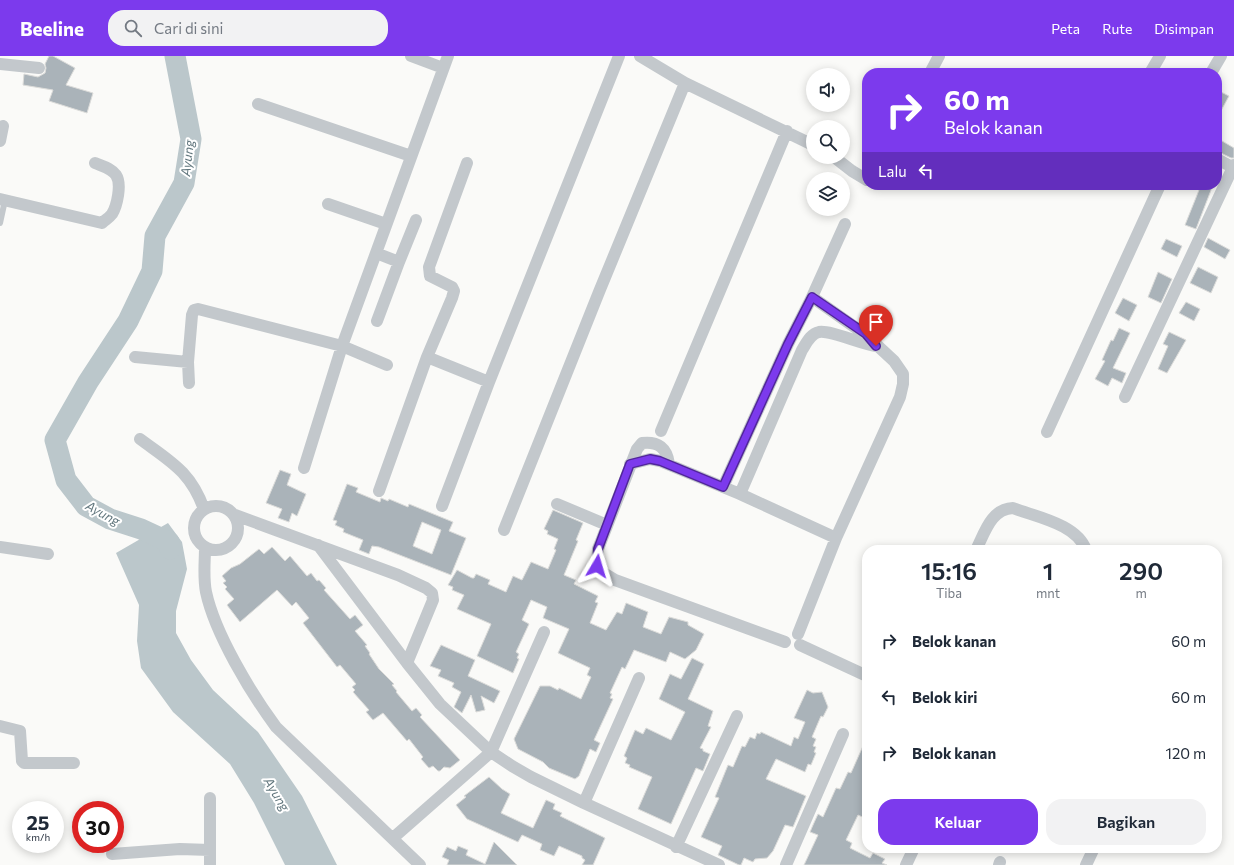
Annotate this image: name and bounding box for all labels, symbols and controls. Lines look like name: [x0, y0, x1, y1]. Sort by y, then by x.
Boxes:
search box: [108, 10, 388, 46]
text: Beeline: [20, 17, 84, 40]
icon: search: [122, 17, 144, 39]
text: Cari di sini: [154, 19, 223, 37]
text: Peta: [1051, 20, 1080, 37]
text: Rute: [1102, 20, 1132, 37]
text: Disimpan: [1154, 20, 1214, 37]
map controls: [806, 68, 850, 216]
button: sound: [806, 68, 850, 112]
text: 60 m: [944, 82, 1010, 116]
icon: right: [878, 84, 930, 136]
text: Belok kanan: [944, 116, 1043, 138]
button: search: [806, 120, 850, 164]
water label: Ayung: [177, 138, 197, 178]
icon: left: [915, 160, 937, 182]
text: Lalu: [878, 162, 907, 180]
button: layers: [806, 172, 850, 216]
pin: [859, 305, 893, 346]
icon: arrive: [865, 311, 887, 333]
water label: Ayung: [82, 497, 124, 529]
position arrow: [576, 545, 618, 587]
text: 15:16: [921, 556, 977, 585]
text: 1: [1043, 556, 1053, 585]
text: 290: [1119, 556, 1163, 585]
text: Tiba: [936, 585, 962, 601]
text: mnt: [1036, 585, 1060, 601]
text: m: [1135, 585, 1147, 601]
icon: right: [878, 630, 900, 652]
text: Belok kanan: [912, 632, 996, 650]
text: 60 m: [1171, 632, 1206, 650]
icon: left: [878, 686, 900, 708]
text: Belok kiri: [912, 688, 978, 706]
text: 60 m: [1171, 688, 1206, 706]
icon: right: [878, 742, 900, 764]
text: Belok kanan: [912, 744, 996, 762]
text: 120 m: [1166, 744, 1206, 762]
water label: Ayung: [260, 773, 294, 815]
button: Keluar: [878, 799, 1038, 845]
button: Bagikan: [1046, 799, 1206, 845]
speed limit sign: 30: [72, 801, 124, 853]
text: 25: [26, 810, 50, 834]
text: km/h: [26, 831, 50, 843]

